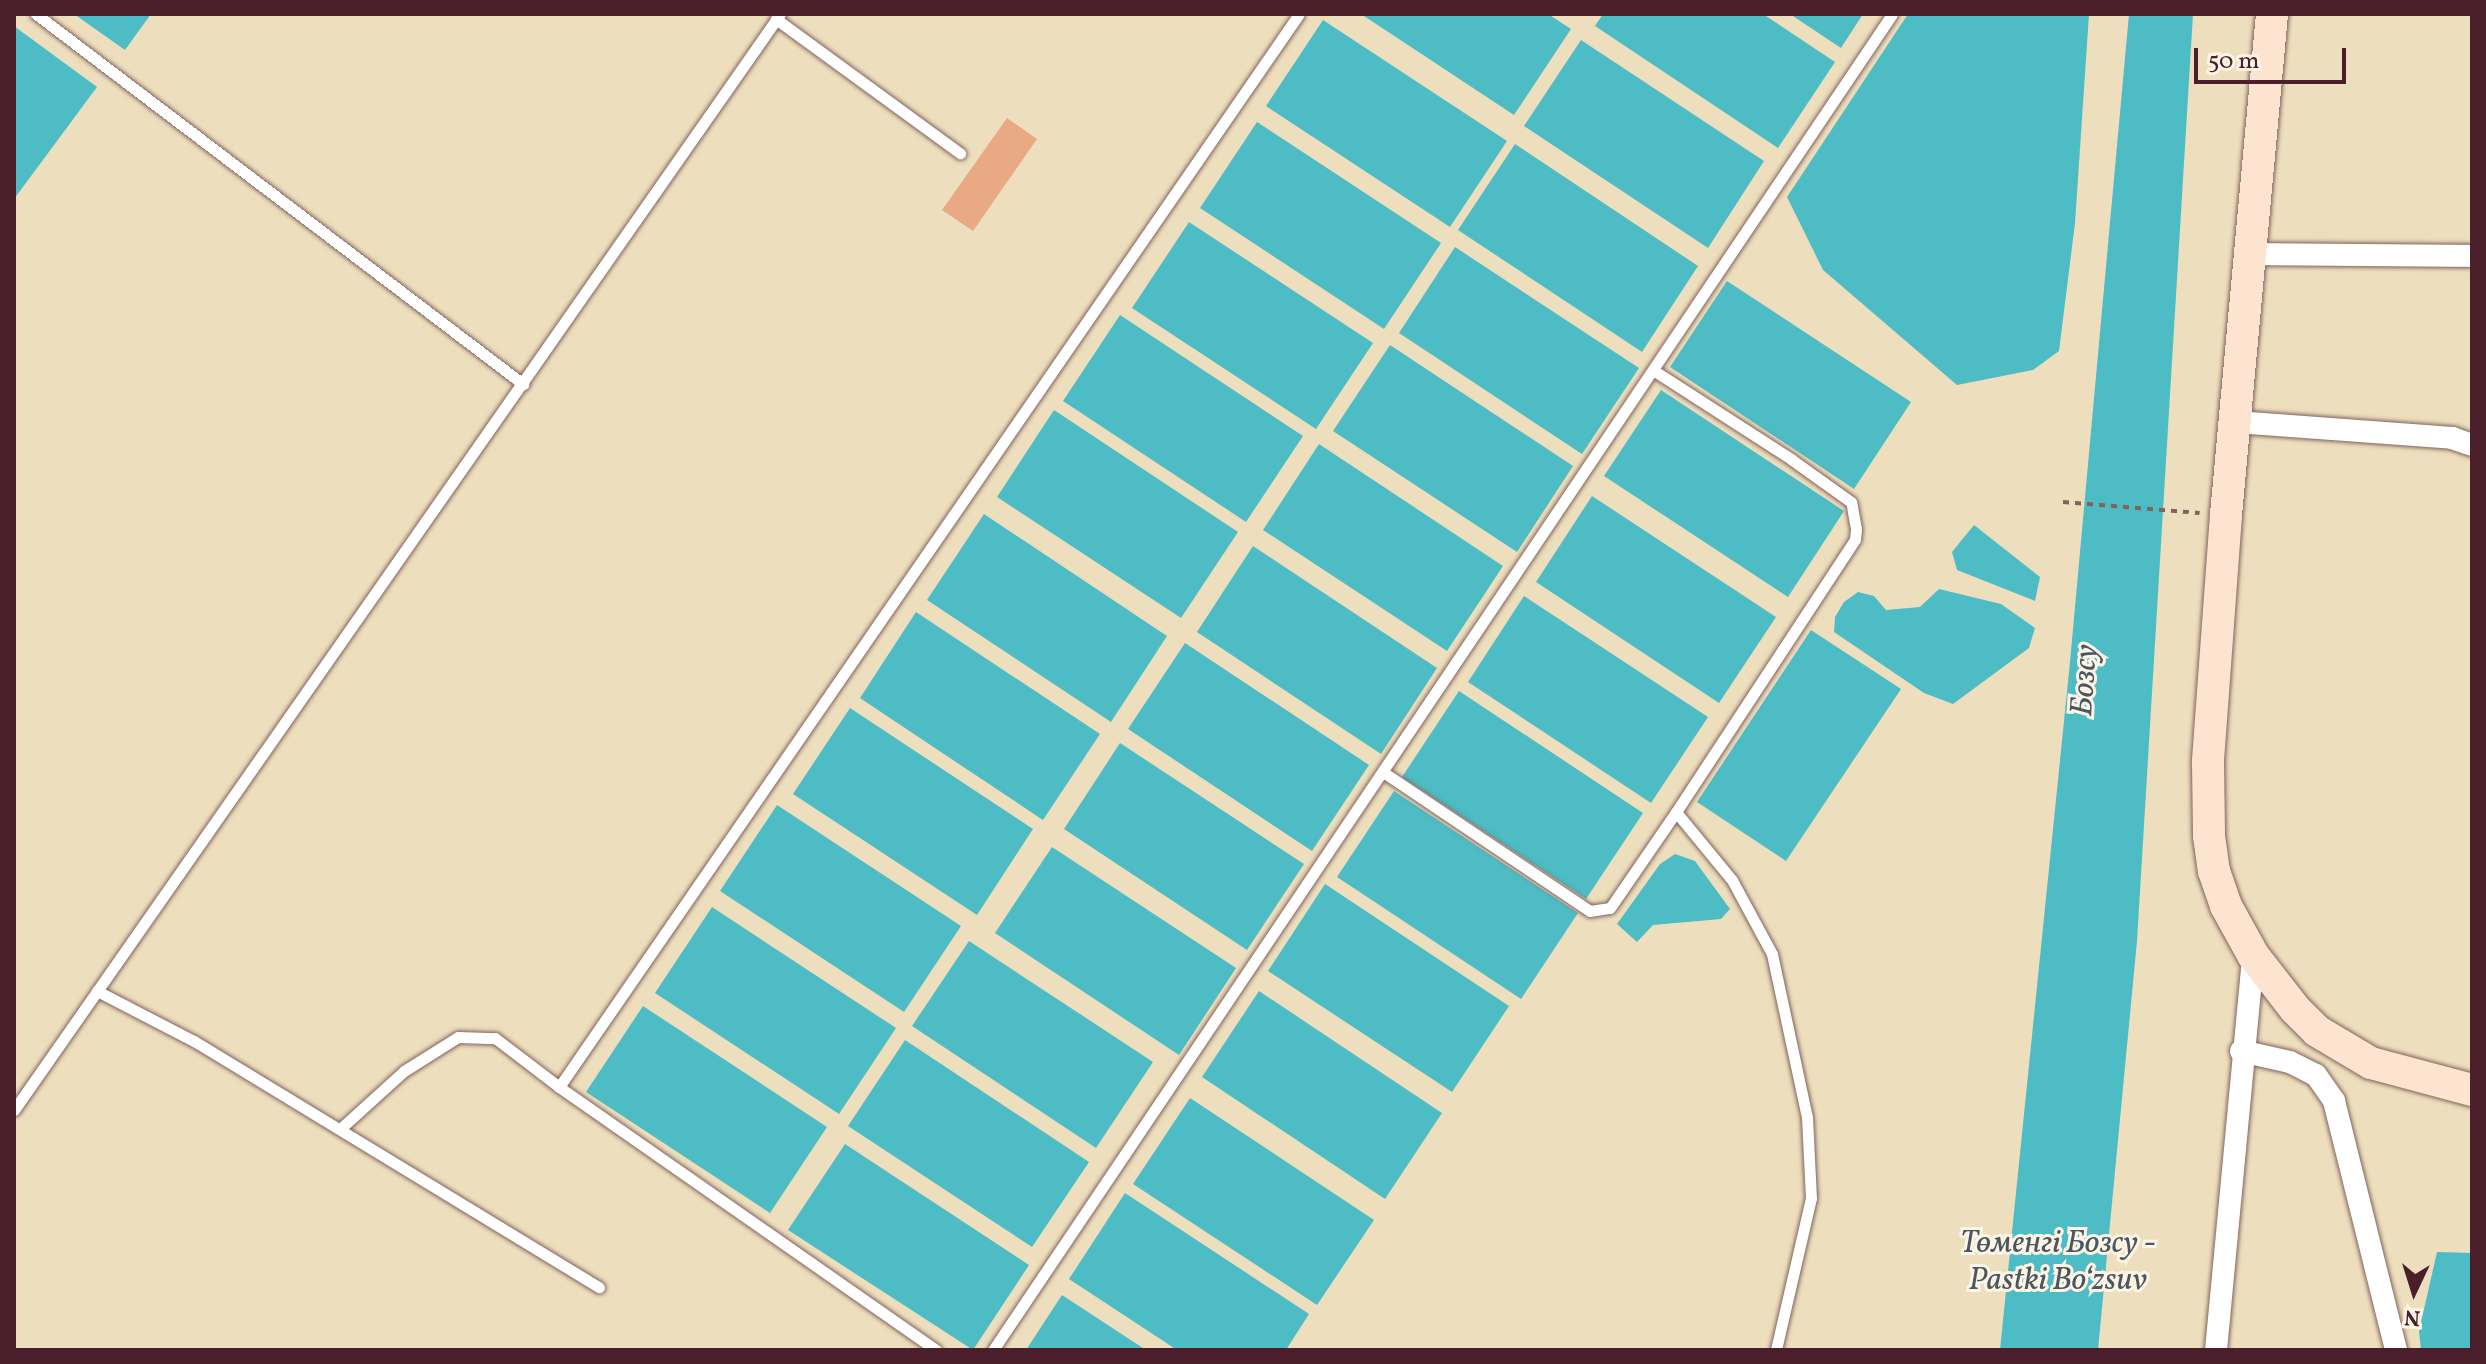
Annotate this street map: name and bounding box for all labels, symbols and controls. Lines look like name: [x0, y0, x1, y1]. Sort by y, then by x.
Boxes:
scale bar: [2198, 32, 2350, 82]
text: 50 m: [2208, 45, 2260, 79]
water label: Бозсу: [2064, 643, 2108, 717]
water label: Төменгі Бозсу - Pastki Boʻzsuv: [1960, 1226, 2156, 1301]
north arrow: [2374, 1252, 2454, 1332]
text: N: [2403, 1300, 2421, 1332]

